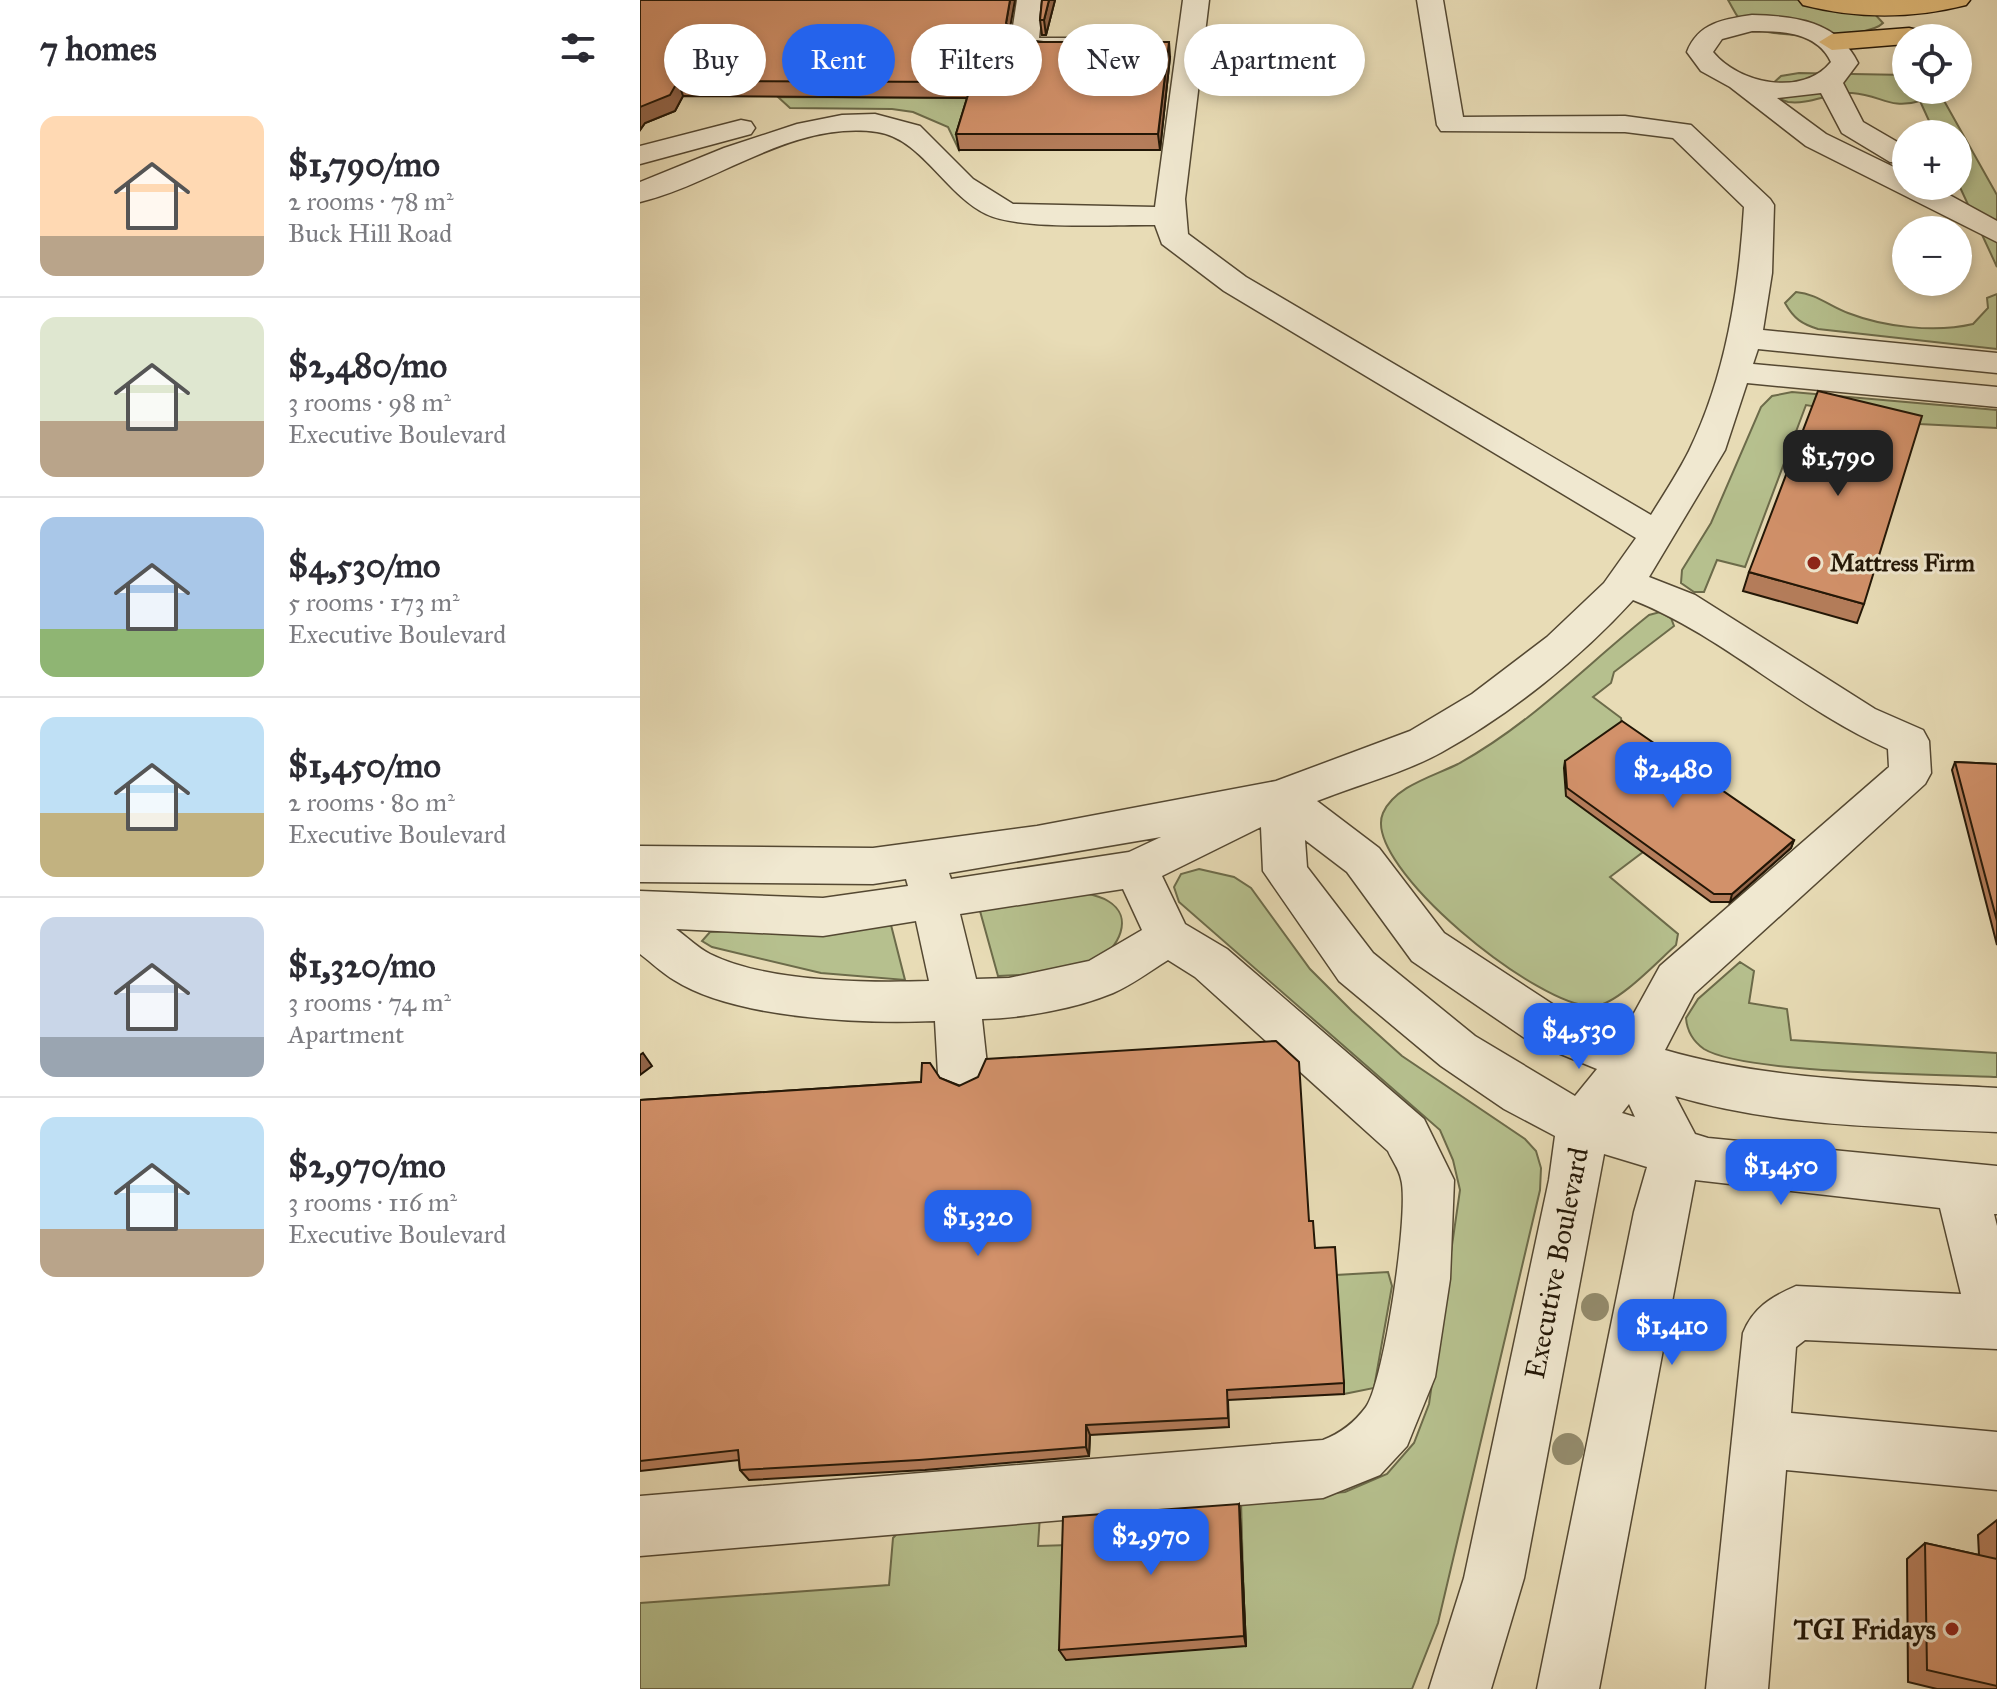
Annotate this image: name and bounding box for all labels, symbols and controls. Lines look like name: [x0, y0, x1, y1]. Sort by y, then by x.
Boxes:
chip: Buy: [664, 24, 766, 96]
chip: Rent: [782, 24, 895, 96]
chip: Filters: [911, 24, 1042, 96]
chip: New: [1058, 24, 1168, 96]
chip: Apartment: [1184, 24, 1365, 96]
map controls: [1892, 24, 1972, 296]
button: locate: [1892, 24, 1972, 104]
icon: filters: [556, 26, 600, 70]
text: 7 homes: [40, 28, 157, 69]
button: +: [1892, 120, 1972, 200]
text: $1,790/mo: [288, 144, 440, 185]
icon: home: [104, 148, 200, 244]
text: 2 rooms · 78 m²: [288, 185, 453, 217]
button: −: [1892, 216, 1972, 296]
text: Buck Hill Road: [288, 217, 452, 249]
text: $2,480/mo: [288, 345, 447, 386]
icon: home: [104, 349, 200, 445]
text: 3 rooms · 98 m²: [288, 386, 451, 418]
text: Executive Boulevard: [288, 418, 506, 450]
pin: $1,790: [1773, 430, 1903, 498]
text: $1,790: [1801, 440, 1875, 472]
text: $4,530/mo: [288, 545, 441, 586]
place label: Mattress Firm: [1830, 548, 1976, 578]
icon: home: [104, 549, 200, 645]
marker: Mattress Firm: [1805, 554, 1823, 572]
text: 5 rooms · 173 m²: [288, 586, 460, 618]
text: Executive Boulevard: [288, 618, 506, 650]
pin: $2,480: [1608, 742, 1738, 810]
text: $1,450/mo: [288, 745, 441, 786]
icon: home: [104, 749, 200, 845]
text: $2,480: [1633, 752, 1713, 784]
text: 2 rooms · 80 m²: [288, 786, 455, 818]
text: Executive Boulevard: [288, 818, 506, 850]
text: $1,320/mo: [288, 945, 436, 986]
icon: home: [104, 949, 200, 1045]
text: 3 rooms · 74 m²: [288, 986, 451, 1018]
pin: $4,530: [1514, 1003, 1644, 1071]
text: $4,530: [1542, 1013, 1616, 1045]
text: Apartment: [288, 1018, 404, 1050]
pin: $1,450: [1716, 1139, 1846, 1207]
street label: Executive Boulevard: [1517, 1144, 1596, 1382]
text: $2,970/mo: [288, 1145, 446, 1186]
icon: home: [104, 1149, 200, 1245]
text: $1,450: [1744, 1149, 1818, 1181]
text: 3 rooms · 116 m²: [288, 1186, 457, 1218]
pin: $1,320: [913, 1190, 1043, 1258]
text: $1,320: [943, 1200, 1013, 1232]
text: Executive Boulevard: [288, 1218, 506, 1250]
pin: $1,410: [1607, 1299, 1737, 1367]
text: $1,410: [1636, 1309, 1708, 1341]
pin: $2,970: [1086, 1509, 1216, 1577]
text: $2,970: [1112, 1519, 1190, 1551]
place label: TGI Fridays: [1794, 1612, 1936, 1647]
marker: TGI Fridays: [1943, 1620, 1961, 1638]

